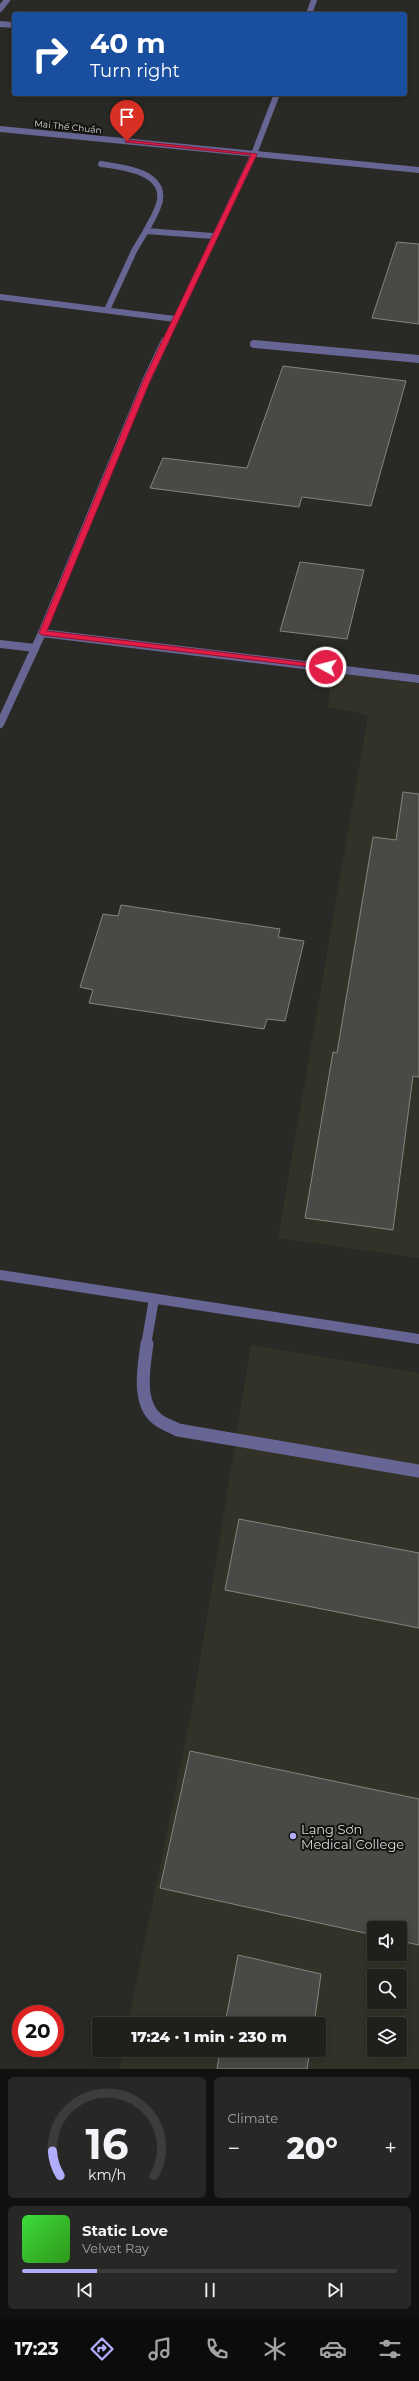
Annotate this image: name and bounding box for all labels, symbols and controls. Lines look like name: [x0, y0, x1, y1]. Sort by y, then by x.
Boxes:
text: 40 m: [90, 26, 166, 60]
icon: right: [24, 28, 76, 80]
text: Turn right: [90, 60, 180, 82]
pin: [110, 100, 144, 141]
icon: arrive: [116, 106, 138, 128]
street label: Mai Thế Chuẩn: [34, 117, 102, 136]
position arrow: [305, 646, 347, 688]
place label: Lạng Sơn Medical College: [301, 1821, 404, 1852]
marker: Lạng Sơn Medical College: [288, 1831, 298, 1841]
map controls: [367, 1921, 407, 2057]
button: sound: [367, 1921, 407, 1961]
button: search: [367, 1969, 407, 2009]
speed limit sign: 20: [12, 2005, 64, 2057]
button: layers: [367, 2017, 407, 2057]
text: 17:24 · 1 min · 230 m: [131, 2027, 287, 2046]
text: Climate: [228, 2110, 278, 2126]
text: 16: [85, 2118, 128, 2168]
text: 20°: [287, 2130, 338, 2167]
text: −: [228, 2135, 240, 2162]
text: +: [384, 2135, 397, 2162]
text: km/h: [88, 2165, 126, 2183]
text: Static Love: [82, 2221, 168, 2240]
text: Velvet Ray: [82, 2240, 149, 2256]
icon: previous: [74, 2279, 96, 2301]
icon: pause: [199, 2279, 221, 2301]
icon: next: [324, 2279, 346, 2301]
icon: directions: [88, 2335, 116, 2363]
icon: music: [146, 2335, 174, 2363]
icon: phone: [203, 2335, 231, 2363]
icon: climate: [261, 2335, 289, 2363]
icon: car: [319, 2335, 347, 2363]
icon: filters: [376, 2335, 404, 2363]
text: 17:23: [15, 2338, 59, 2360]

